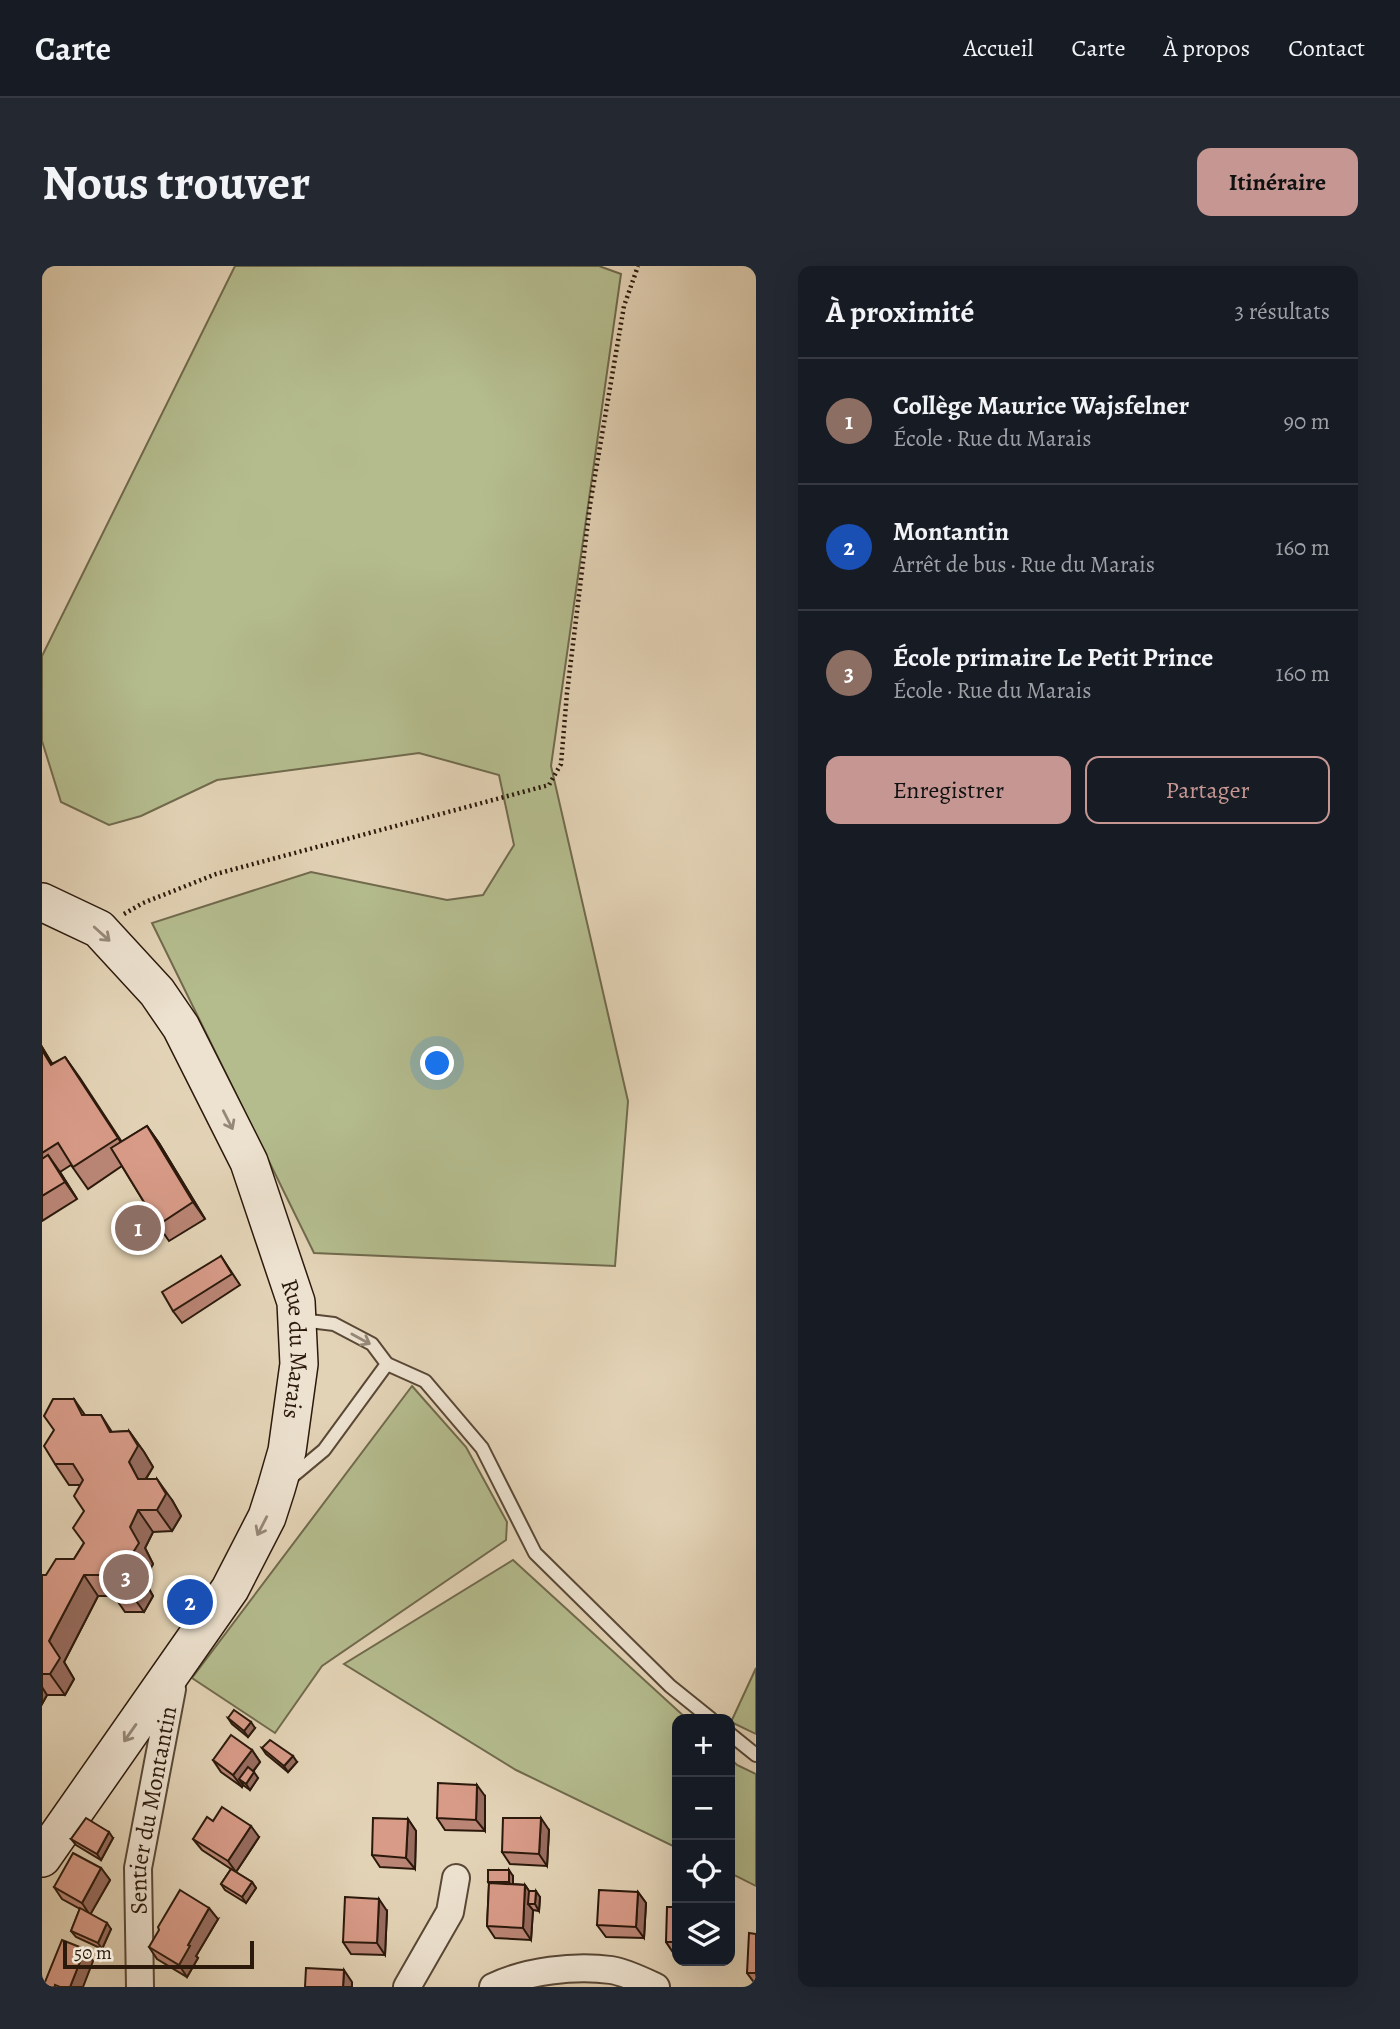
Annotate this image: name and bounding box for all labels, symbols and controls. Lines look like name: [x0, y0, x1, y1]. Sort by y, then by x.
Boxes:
text: Carte: [35, 26, 111, 71]
text: Accueil: [963, 32, 1033, 64]
text: Carte: [1071, 32, 1126, 64]
text: À propos: [1164, 32, 1250, 64]
text: Contact: [1288, 32, 1365, 64]
button: Itinéraire: [1197, 148, 1358, 216]
text: Nous trouver: [42, 149, 310, 216]
text: À proximité: [826, 292, 974, 332]
text: 3 résultats: [1235, 296, 1330, 327]
text: Collège Maurice Wajsfelner: [893, 388, 1189, 423]
text: 1: [845, 406, 853, 437]
text: 90 m: [1284, 406, 1330, 437]
text: École · Rue du Marais: [893, 423, 1091, 454]
text: Montantin: [893, 514, 1009, 549]
text: 2: [843, 532, 855, 563]
text: 160 m: [1276, 532, 1330, 563]
text: Arrêt de bus · Rue du Marais: [893, 549, 1155, 580]
text: École primaire Le Petit Prince: [893, 640, 1213, 675]
text: 3: [844, 658, 854, 689]
text: 160 m: [1276, 658, 1330, 689]
text: École · Rue du Marais: [893, 675, 1091, 706]
button: Enregistrer: [826, 756, 1071, 824]
button: Partager: [1085, 756, 1330, 824]
one-way arrow: [93, 926, 111, 942]
your location: [420, 1046, 454, 1080]
one-way arrow: [221, 1109, 235, 1130]
pin: 1: [115, 1202, 161, 1254]
street label: Rue du Marais: [273, 1275, 315, 1421]
one-way arrow: [350, 1333, 371, 1346]
one-way arrow: [255, 1515, 269, 1536]
pin: 3: [103, 1551, 149, 1603]
pin: 2: [167, 1576, 213, 1628]
street label: Sentier du Montantin: [122, 1703, 184, 1915]
map controls: [672, 1714, 735, 1966]
button: +: [672, 1714, 735, 1777]
one-way arrow: [123, 1723, 137, 1742]
button: −: [672, 1777, 735, 1840]
button: locate: [672, 1840, 735, 1903]
button: layers: [672, 1903, 735, 1966]
scale bar: [63, 1938, 254, 1970]
text: 50 m: [74, 1940, 112, 1966]

